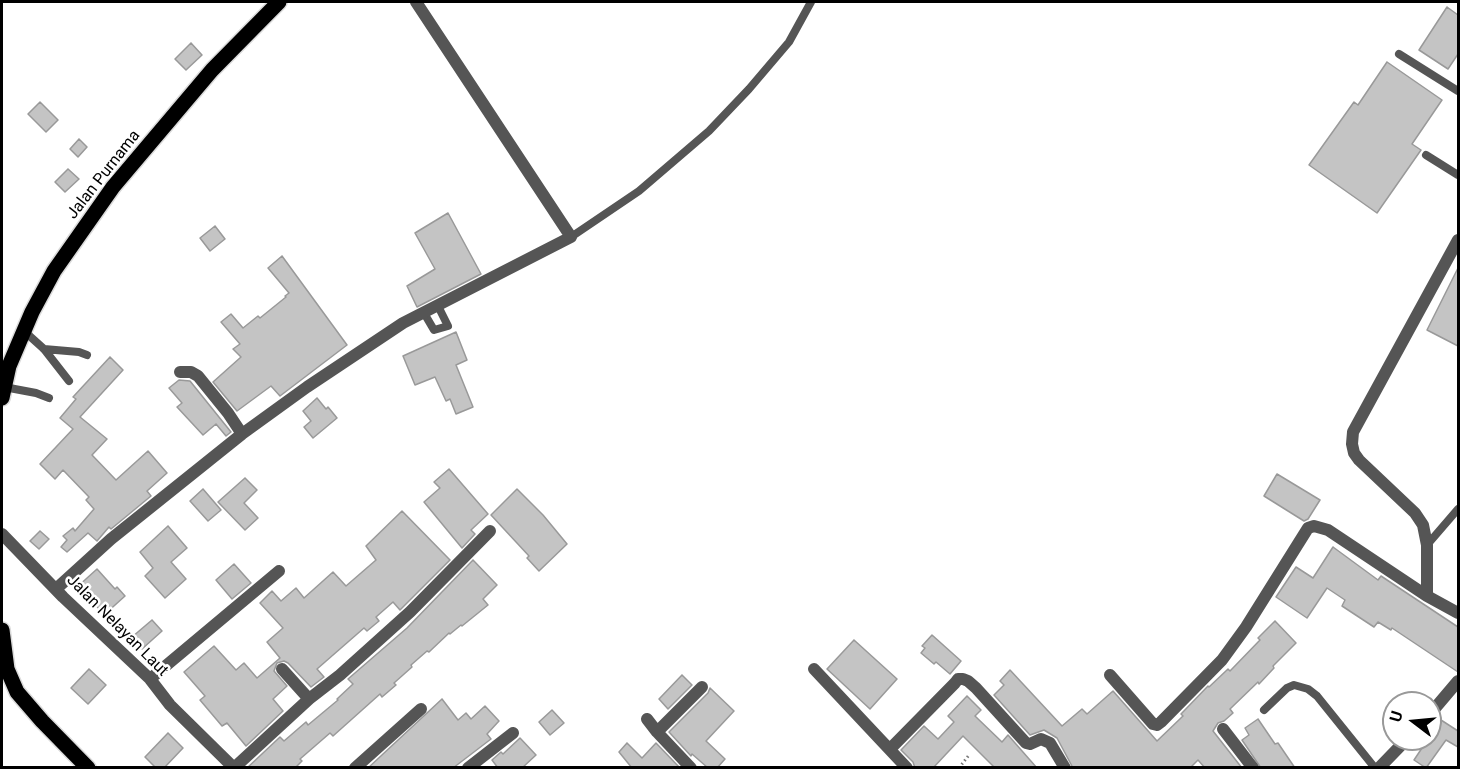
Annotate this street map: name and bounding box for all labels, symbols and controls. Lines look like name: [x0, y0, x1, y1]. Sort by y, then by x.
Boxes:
street label: Jalan Purnama: [63, 127, 145, 223]
street label: Jalan Nelayan Laut: [62, 571, 172, 681]
north arrow: [1382, 691, 1442, 751]
text: U: [1386, 709, 1407, 724]

